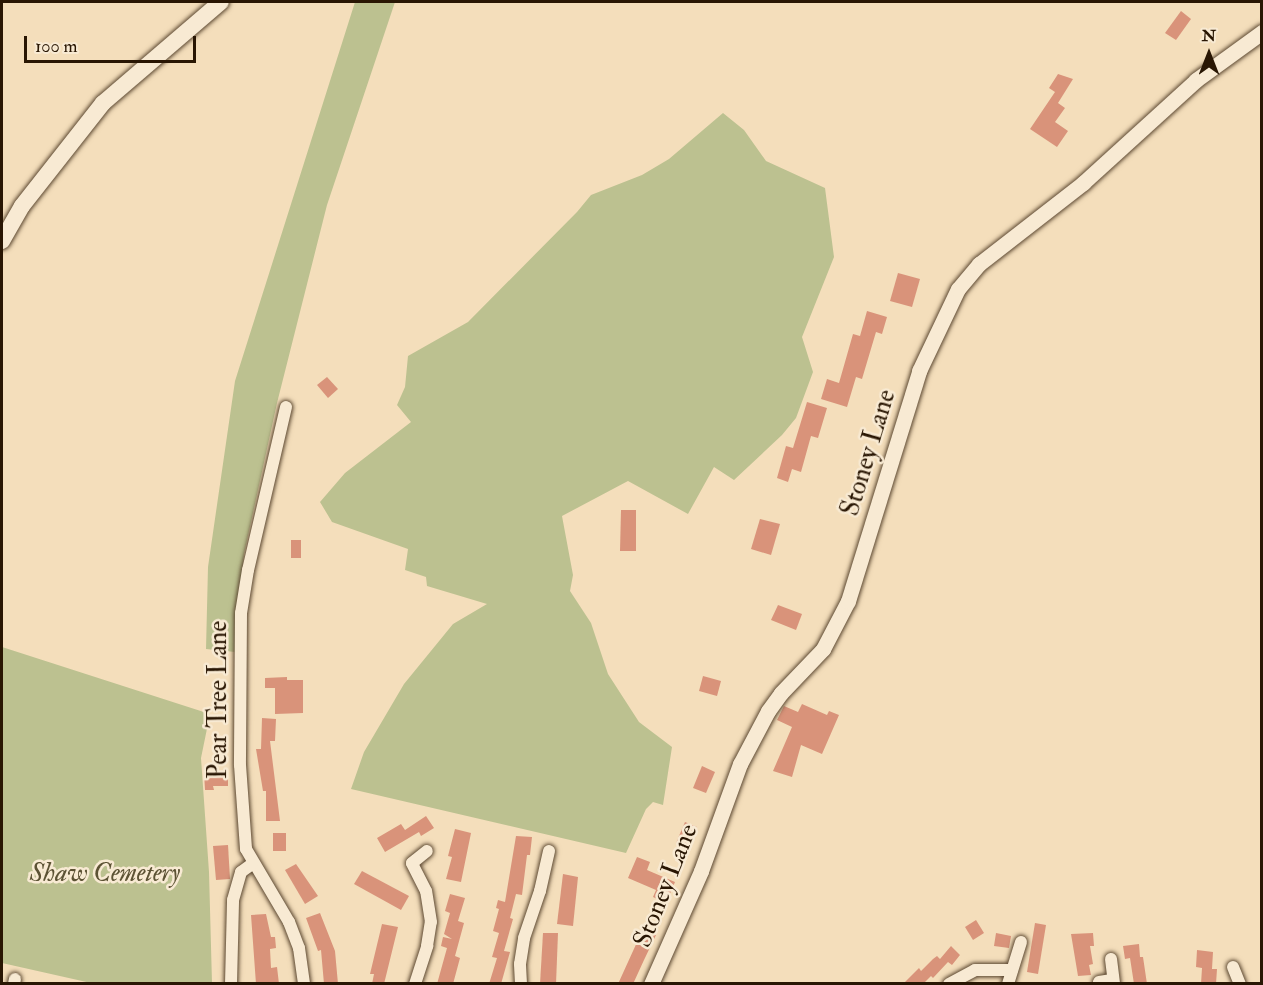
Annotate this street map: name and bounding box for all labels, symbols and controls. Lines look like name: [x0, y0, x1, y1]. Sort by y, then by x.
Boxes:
scale bar: [27, 24, 200, 62]
north arrow: [1179, 24, 1239, 84]
text: N: [1202, 26, 1216, 46]
text: 100 m: [35, 35, 78, 58]
street label: Stoney Lane: [835, 386, 903, 520]
street label: Pear Tree Lane: [203, 621, 235, 779]
street label: Stoney Lane: [627, 820, 705, 952]
park label: Shaw Cemetery: [30, 858, 180, 890]

